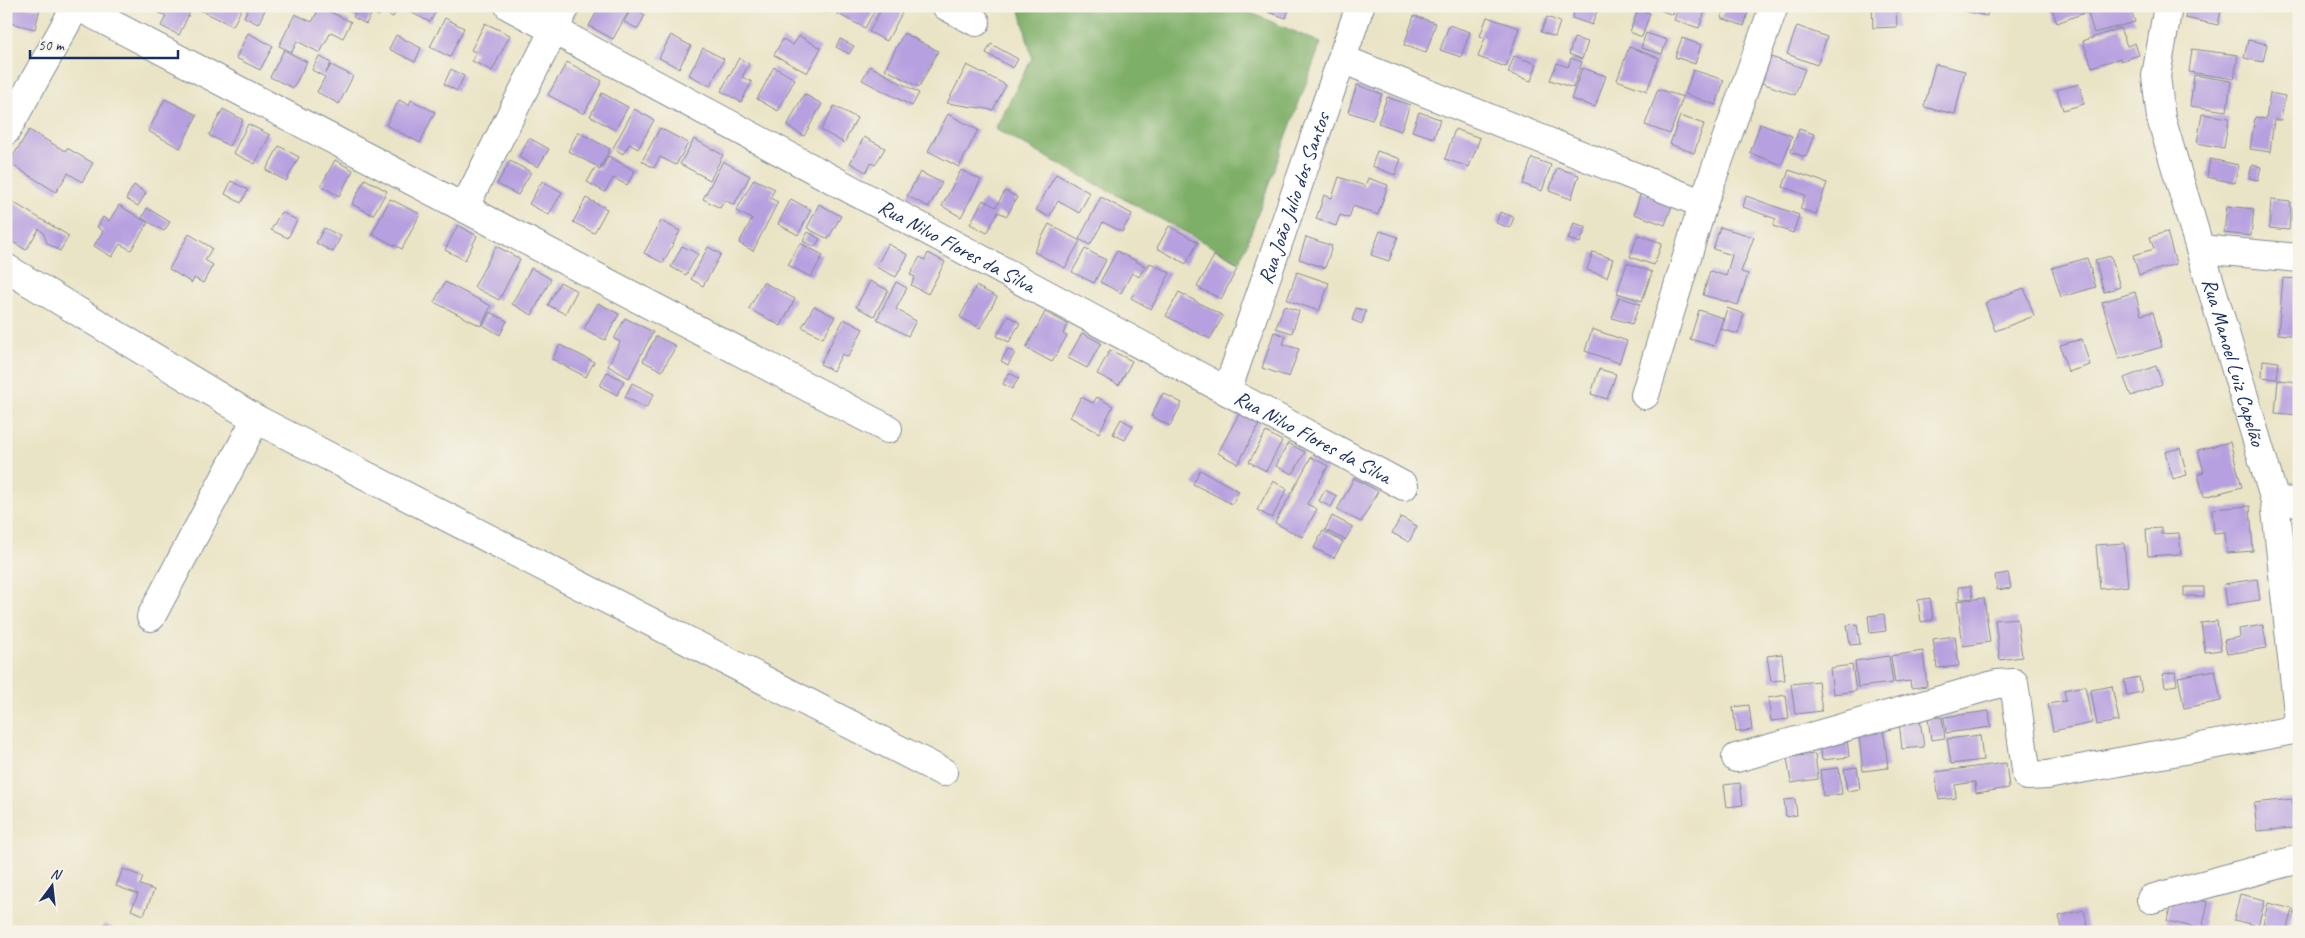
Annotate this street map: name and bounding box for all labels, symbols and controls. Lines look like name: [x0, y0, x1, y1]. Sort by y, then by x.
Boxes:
scale bar: [30, 28, 178, 60]
text: 50 m: [38, 36, 65, 55]
street label: Rua João Julio dos Santos: [1252, 107, 1336, 287]
street label: Rua Nilvo Flores da Silva: [874, 193, 1042, 300]
street label: Rua Manoel Luiz Capelão: [2196, 275, 2271, 451]
street label: Rua Nilvo Flores da Silva: [1230, 384, 1398, 491]
north arrow: [28, 860, 78, 910]
text: N: [49, 865, 64, 884]

